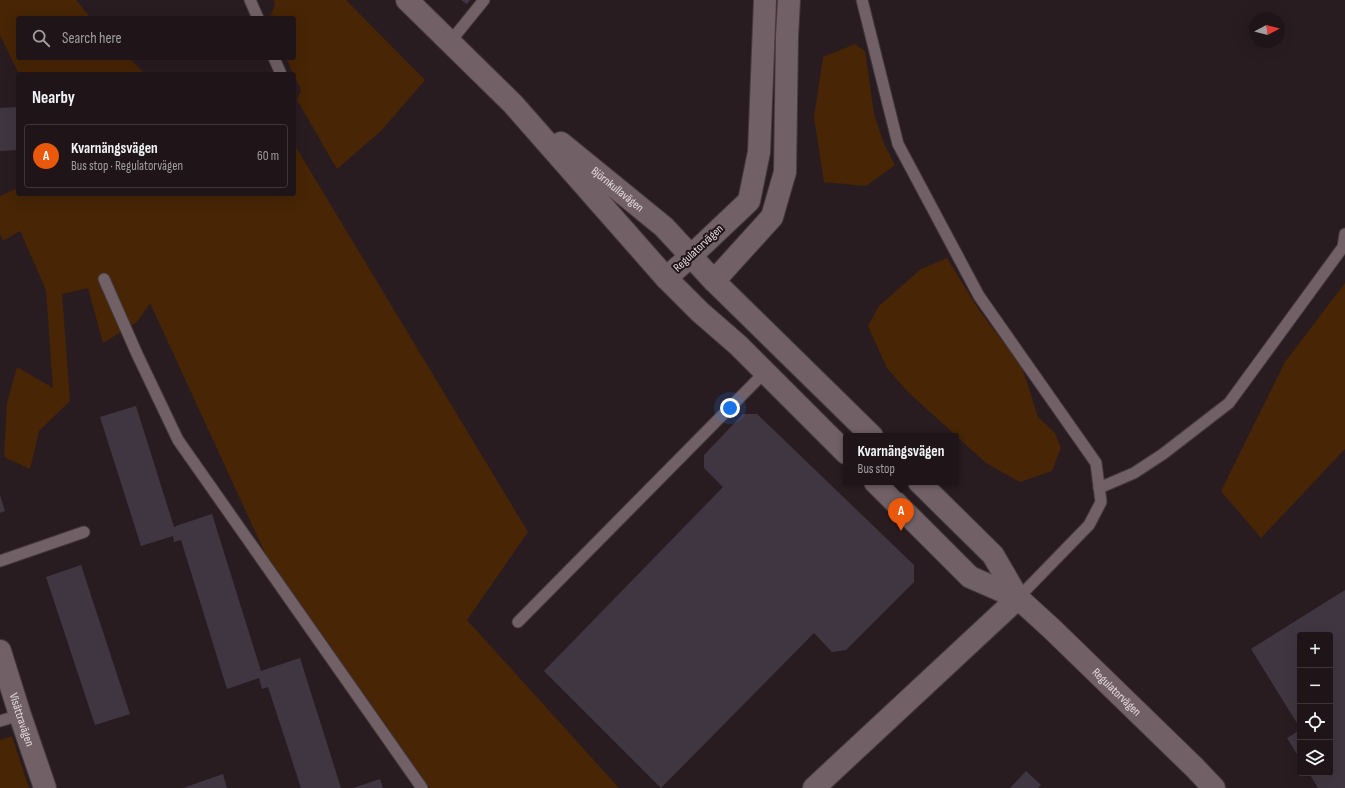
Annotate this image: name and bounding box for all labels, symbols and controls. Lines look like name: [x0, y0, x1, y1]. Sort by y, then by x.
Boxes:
north arrow: [1249, 12, 1285, 48]
search box: [16, 16, 296, 60]
icon: search: [30, 27, 52, 49]
text: Search here: [62, 29, 122, 48]
text: Nearby: [32, 88, 75, 108]
text: Kvarnängsvägen: [71, 139, 158, 158]
text: A: [43, 148, 49, 164]
text: 60 m: [257, 148, 279, 164]
text: Bus stop · Regulatorvägen: [71, 158, 183, 174]
street label: Björnkullavägen: [588, 164, 647, 215]
street label: Regulatorvägen: [670, 221, 726, 275]
your location: [720, 398, 740, 418]
popup: [843, 433, 959, 485]
text: Kvarnängsvägen: [858, 442, 944, 461]
text: Bus stop: [858, 461, 895, 477]
pin: A: [888, 498, 914, 531]
map controls: [1297, 632, 1333, 776]
button: +: [1297, 632, 1333, 668]
street label: Regulatorvägen: [1089, 665, 1144, 720]
button: −: [1297, 668, 1333, 704]
street label: Visättravägen: [6, 691, 37, 749]
button: locate: [1297, 704, 1333, 740]
button: layers: [1297, 740, 1333, 776]

